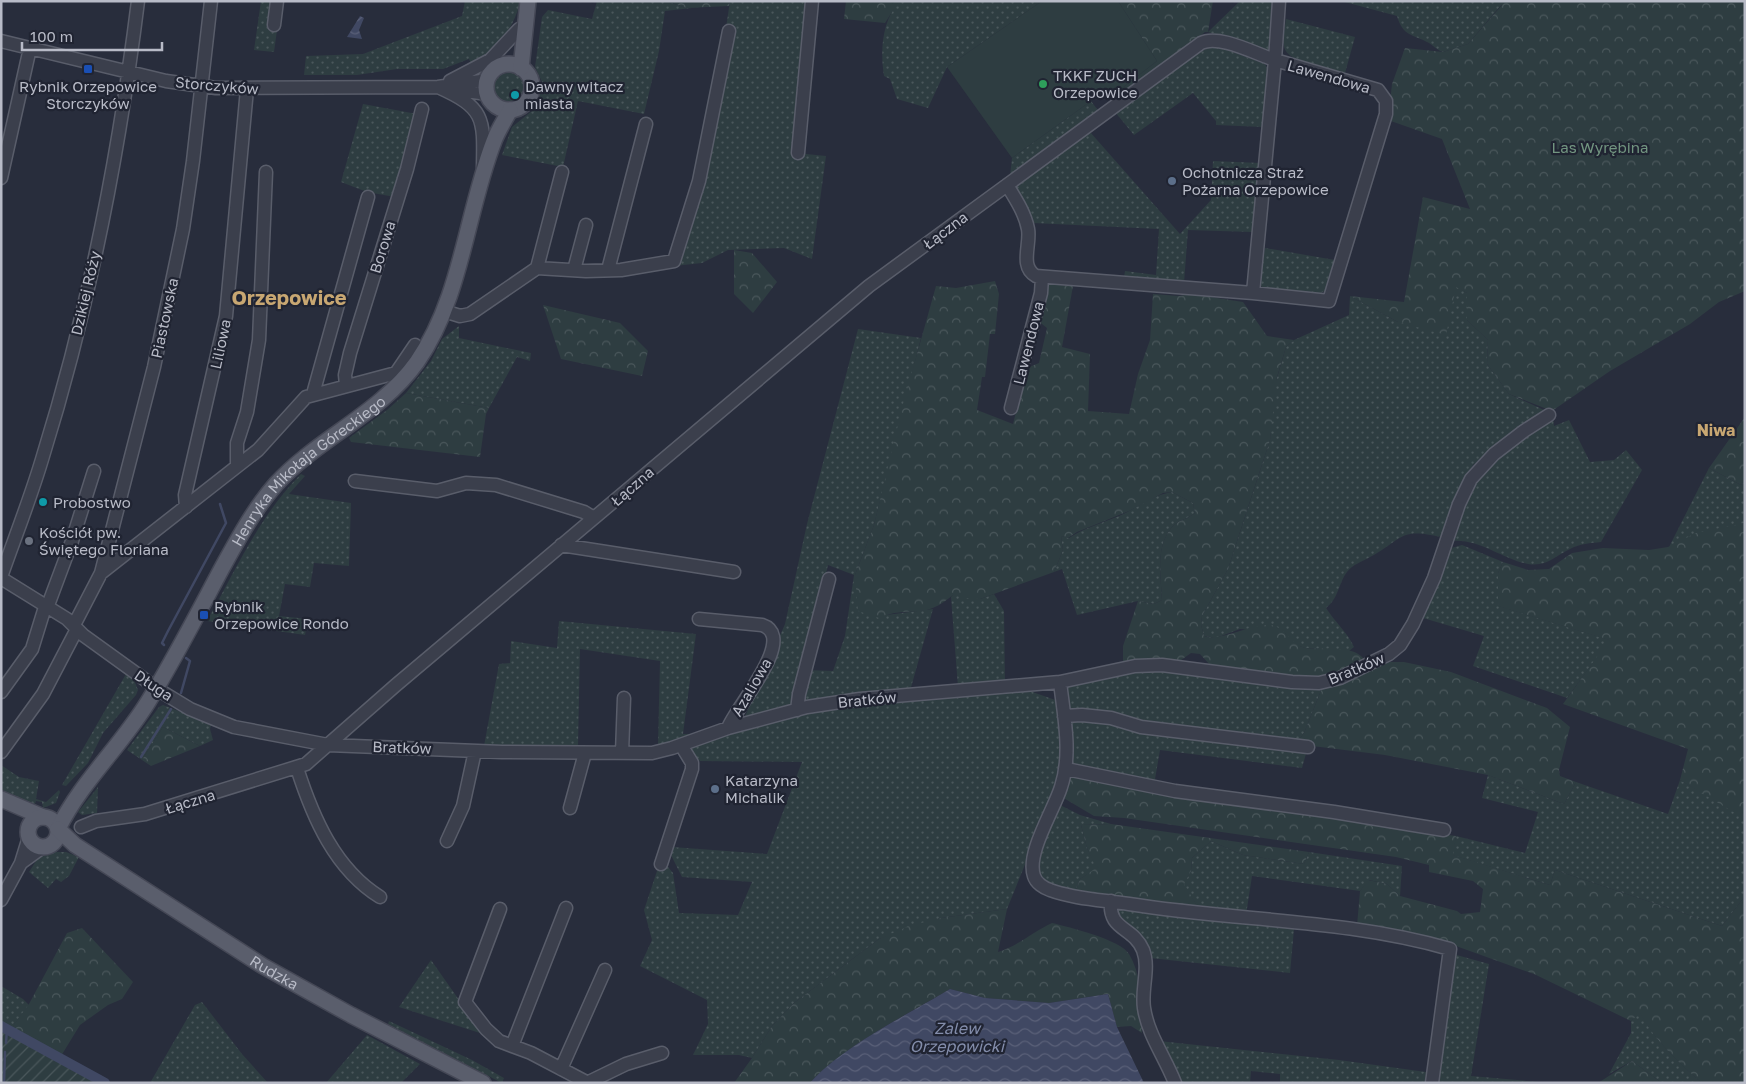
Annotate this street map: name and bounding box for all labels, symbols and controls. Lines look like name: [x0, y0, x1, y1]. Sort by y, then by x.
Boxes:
scale bar: [22, 20, 162, 52]
text: 100 m: [30, 27, 73, 45]
street label: Lawendowa: [1285, 56, 1373, 96]
marker: Rybnik Orzepowice Storczyków: [82, 63, 94, 75]
place label: TKKF ZUCH Orzepowice: [1053, 66, 1138, 101]
street label: Storczyków: [175, 72, 259, 98]
place label: Rybnik Orzepowice Storczyków: [19, 77, 157, 112]
place label: Dawny witacz miasta: [525, 77, 624, 112]
marker: TKKF ZUCH Orzepowice: [1037, 78, 1049, 90]
marker: Dawny witacz miasta: [509, 89, 521, 101]
park label: Las Wyrębina: [1551, 138, 1649, 156]
place label: Ochotnicza Straż Pożarna Orzepowice: [1182, 163, 1329, 198]
marker: Ochotnicza Straż Pożarna Orzepowice: [1166, 175, 1178, 187]
street label: Łączna: [919, 207, 971, 253]
street label: Borowa: [366, 219, 398, 275]
street label: Dzikiej Róży: [67, 248, 104, 337]
street label: Piastowska: [147, 276, 181, 360]
district label: Orzepowice: [232, 285, 347, 309]
street label: Lawendowa: [1009, 299, 1047, 387]
street label: Liliowa: [206, 317, 234, 371]
street label: Henryka Mikołaja Góreckiego: [227, 392, 389, 549]
district label: Niwa: [1697, 420, 1735, 440]
street label: Łączna: [607, 462, 657, 510]
place label: Probostwo: [53, 493, 131, 511]
marker: Probostwo: [37, 496, 49, 508]
place label: Kościół pw. Świętego Floriana: [39, 523, 169, 558]
marker: Kościół pw. Świętego Floriana: [23, 535, 35, 547]
place label: Rybnik Orzepowice Rondo: [214, 597, 349, 632]
marker: Rybnik Orzepowice Rondo: [198, 609, 210, 621]
street label: Bratków: [1325, 648, 1387, 688]
street label: Azaliowa: [727, 655, 775, 719]
street label: Długa: [131, 666, 177, 704]
street label: Bratków: [837, 687, 897, 711]
street label: Bratków: [372, 737, 432, 757]
place label: Katarzyna Michalik: [725, 771, 798, 806]
marker: Katarzyna Michalik: [709, 783, 721, 795]
street label: Łączna: [163, 785, 217, 817]
street label: Rudzka: [247, 951, 302, 993]
water label: Zalew Orzepowicki: [910, 1018, 1006, 1056]

